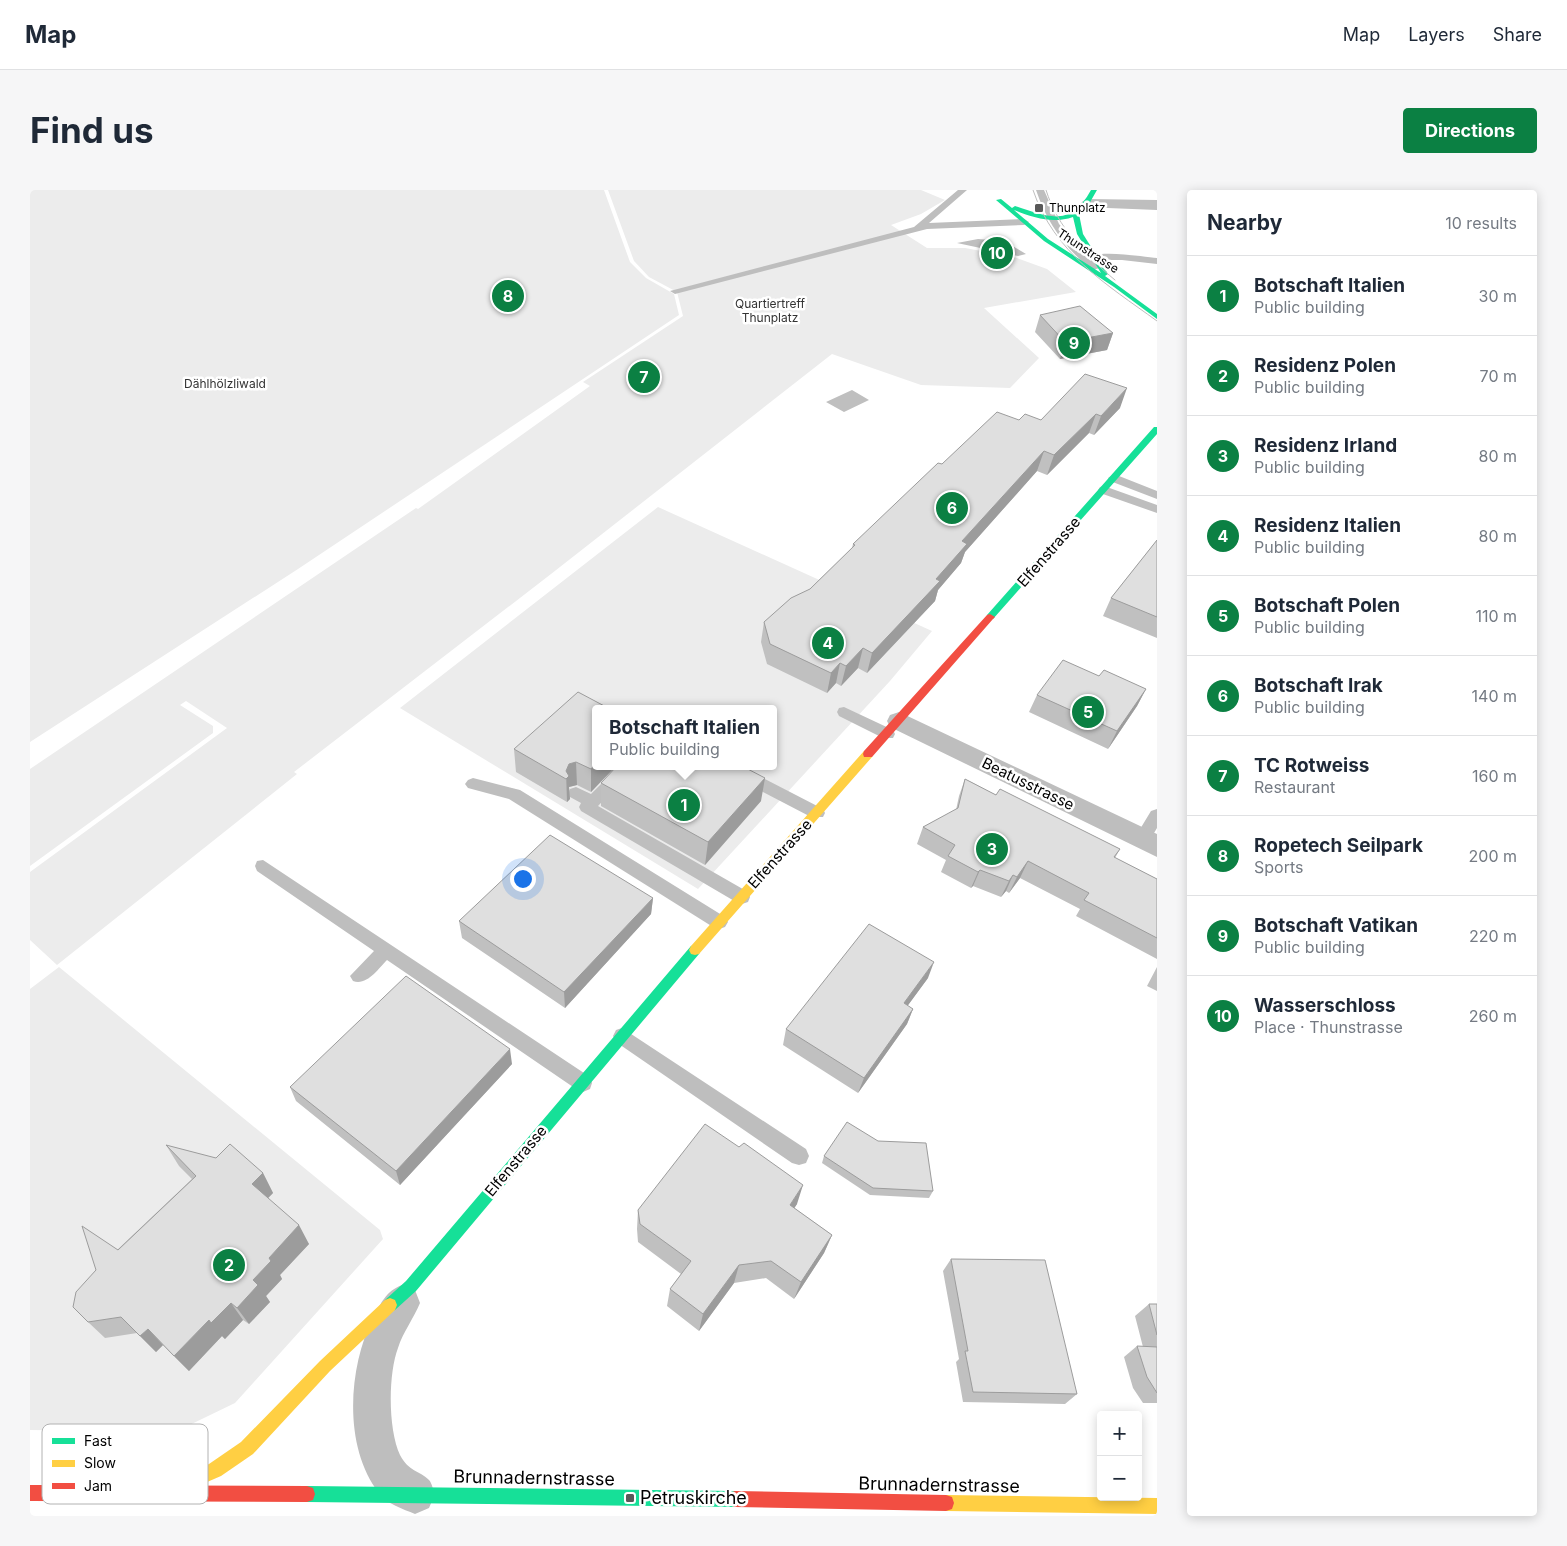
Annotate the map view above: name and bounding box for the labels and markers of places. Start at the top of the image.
place label: Thunplatz [1049,200,1106,215]
marker: Thunplatz [1033,202,1045,214]
pin: 10 [981,234,1013,272]
pin: 8 [492,277,524,315]
pin: 9 [1058,324,1090,362]
pin: 7 [628,358,660,396]
pin: 6 [936,489,968,527]
pin: 4 [812,624,844,662]
pin: 5 [1072,693,1104,731]
pin: 1 [668,786,700,824]
pin: 3 [976,830,1008,868]
pin: 2 [213,1246,245,1284]
place label: Petruskirche [640,1487,747,1508]
marker: Petruskirche [624,1492,636,1504]

